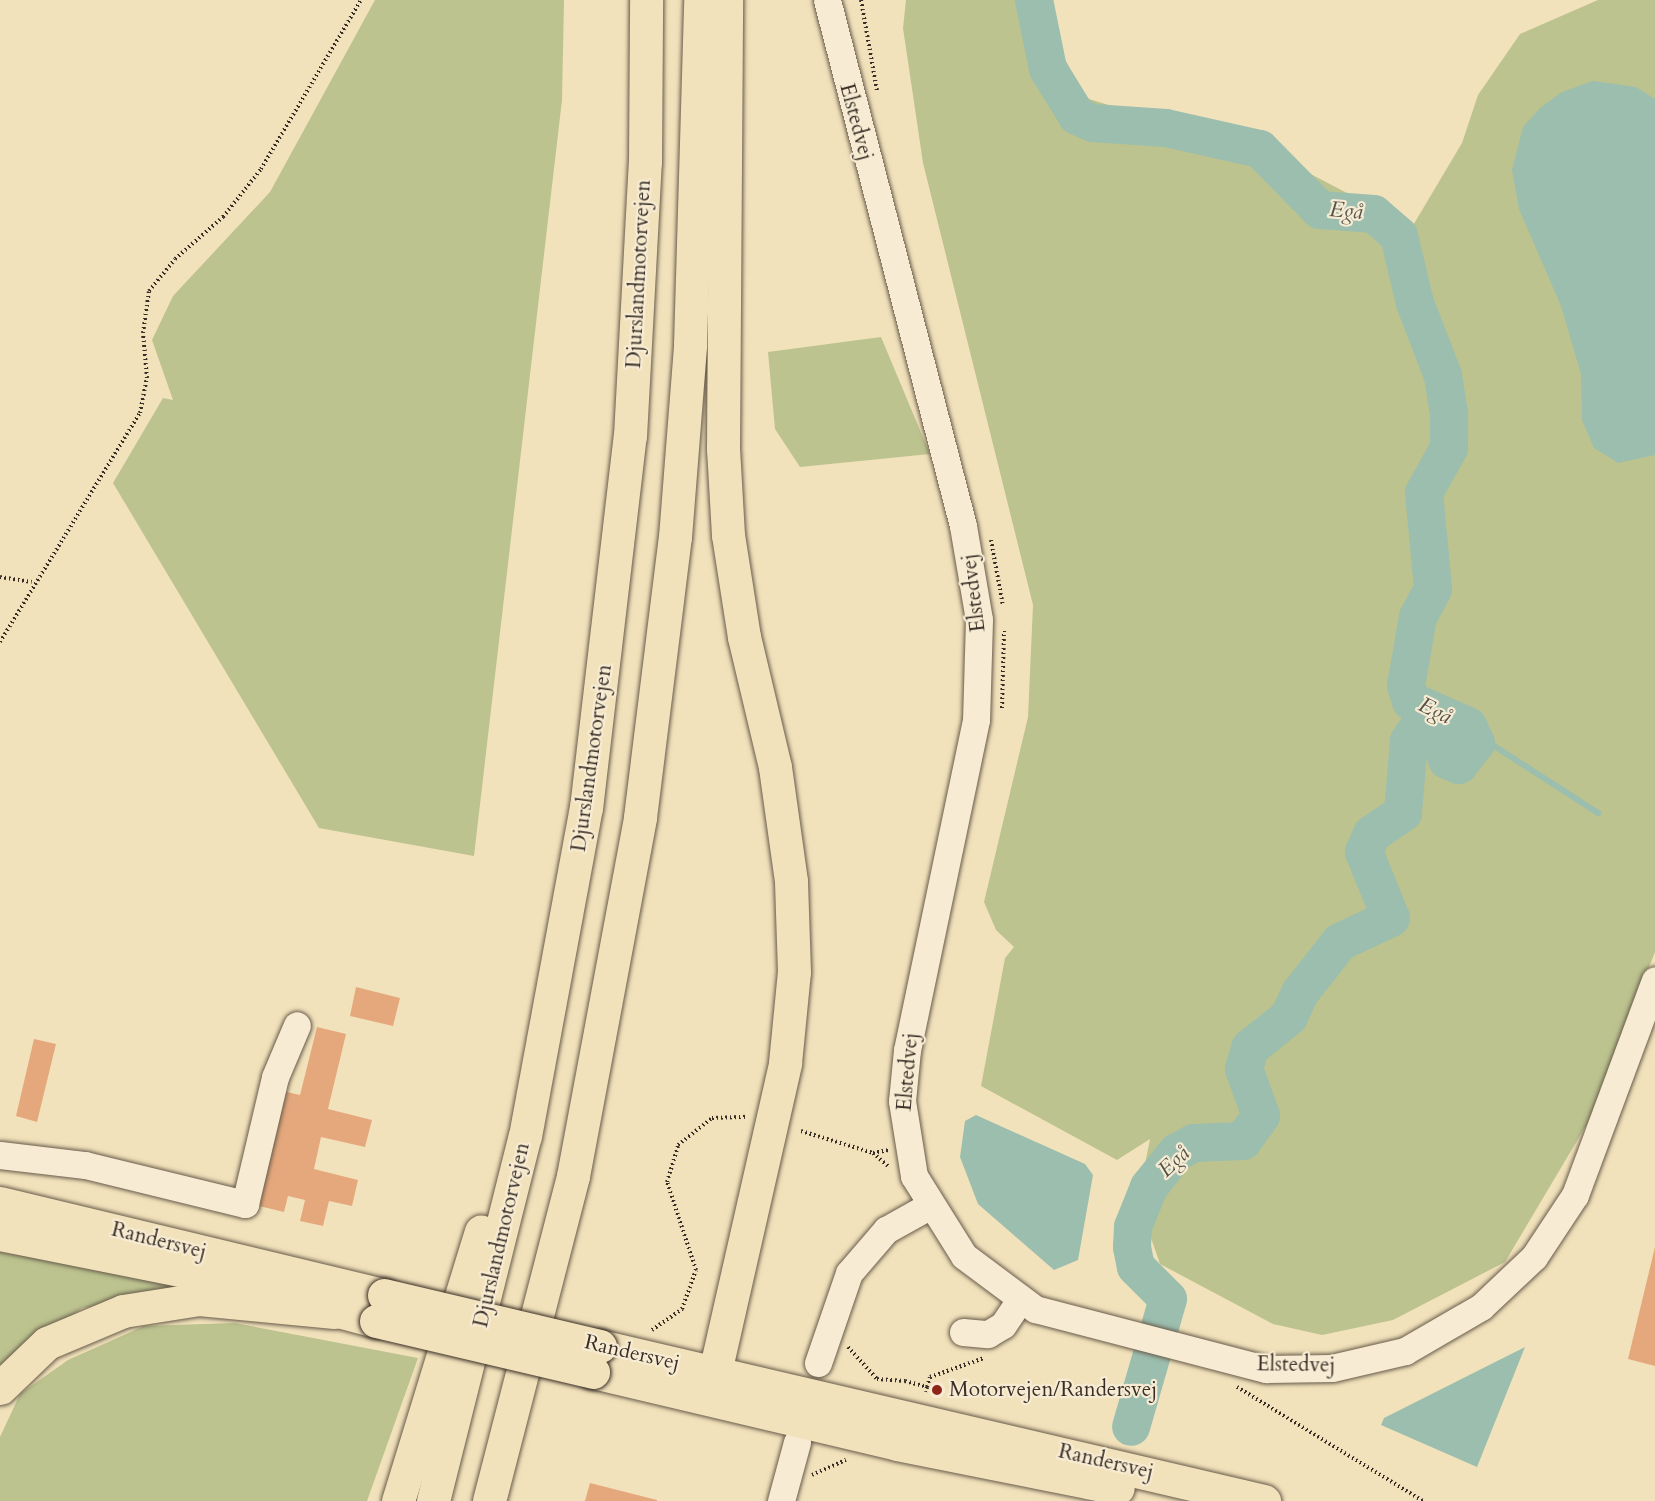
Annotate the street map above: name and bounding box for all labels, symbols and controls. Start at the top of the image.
street label: Elstedvej [834,81,878,163]
street label: Djurslandmotorvejen [621,179,657,369]
water label: Egå [1328,196,1364,226]
street label: Elstedvej [957,552,991,634]
street label: Djurslandmotorvejen [566,663,618,853]
water label: Egå [1414,692,1456,730]
street label: Elstedvej [892,1032,924,1112]
street label: Djurslandmotorvejen [468,1140,536,1330]
water label: Egå [1153,1141,1195,1183]
street label: Randersvej [109,1217,209,1265]
street label: Randersvej [582,1330,682,1376]
street label: Elstedvej [1256,1352,1336,1378]
place label: Motorvejen/Randersvej [949,1377,1157,1403]
marker: Motorvejen/Randersvej [930,1383,944,1397]
street label: Randersvej [1056,1439,1156,1485]

